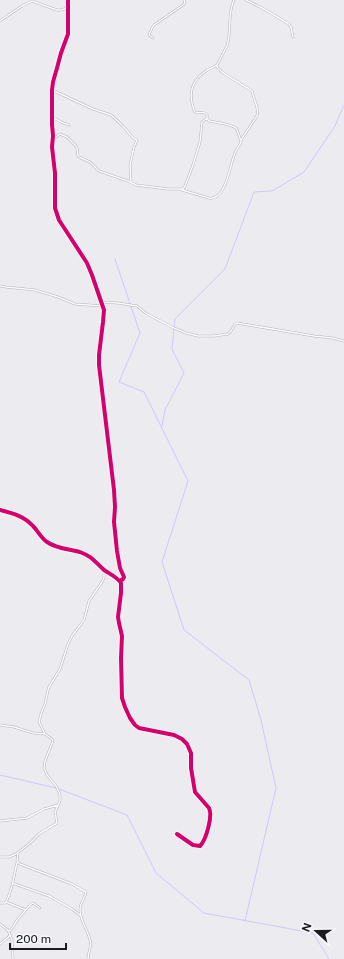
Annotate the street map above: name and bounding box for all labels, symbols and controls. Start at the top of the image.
north arrow [296,911,336,951]
text: N [300,921,314,934]
scale bar [10,925,66,951]
text: 200 m [16,932,51,946]

